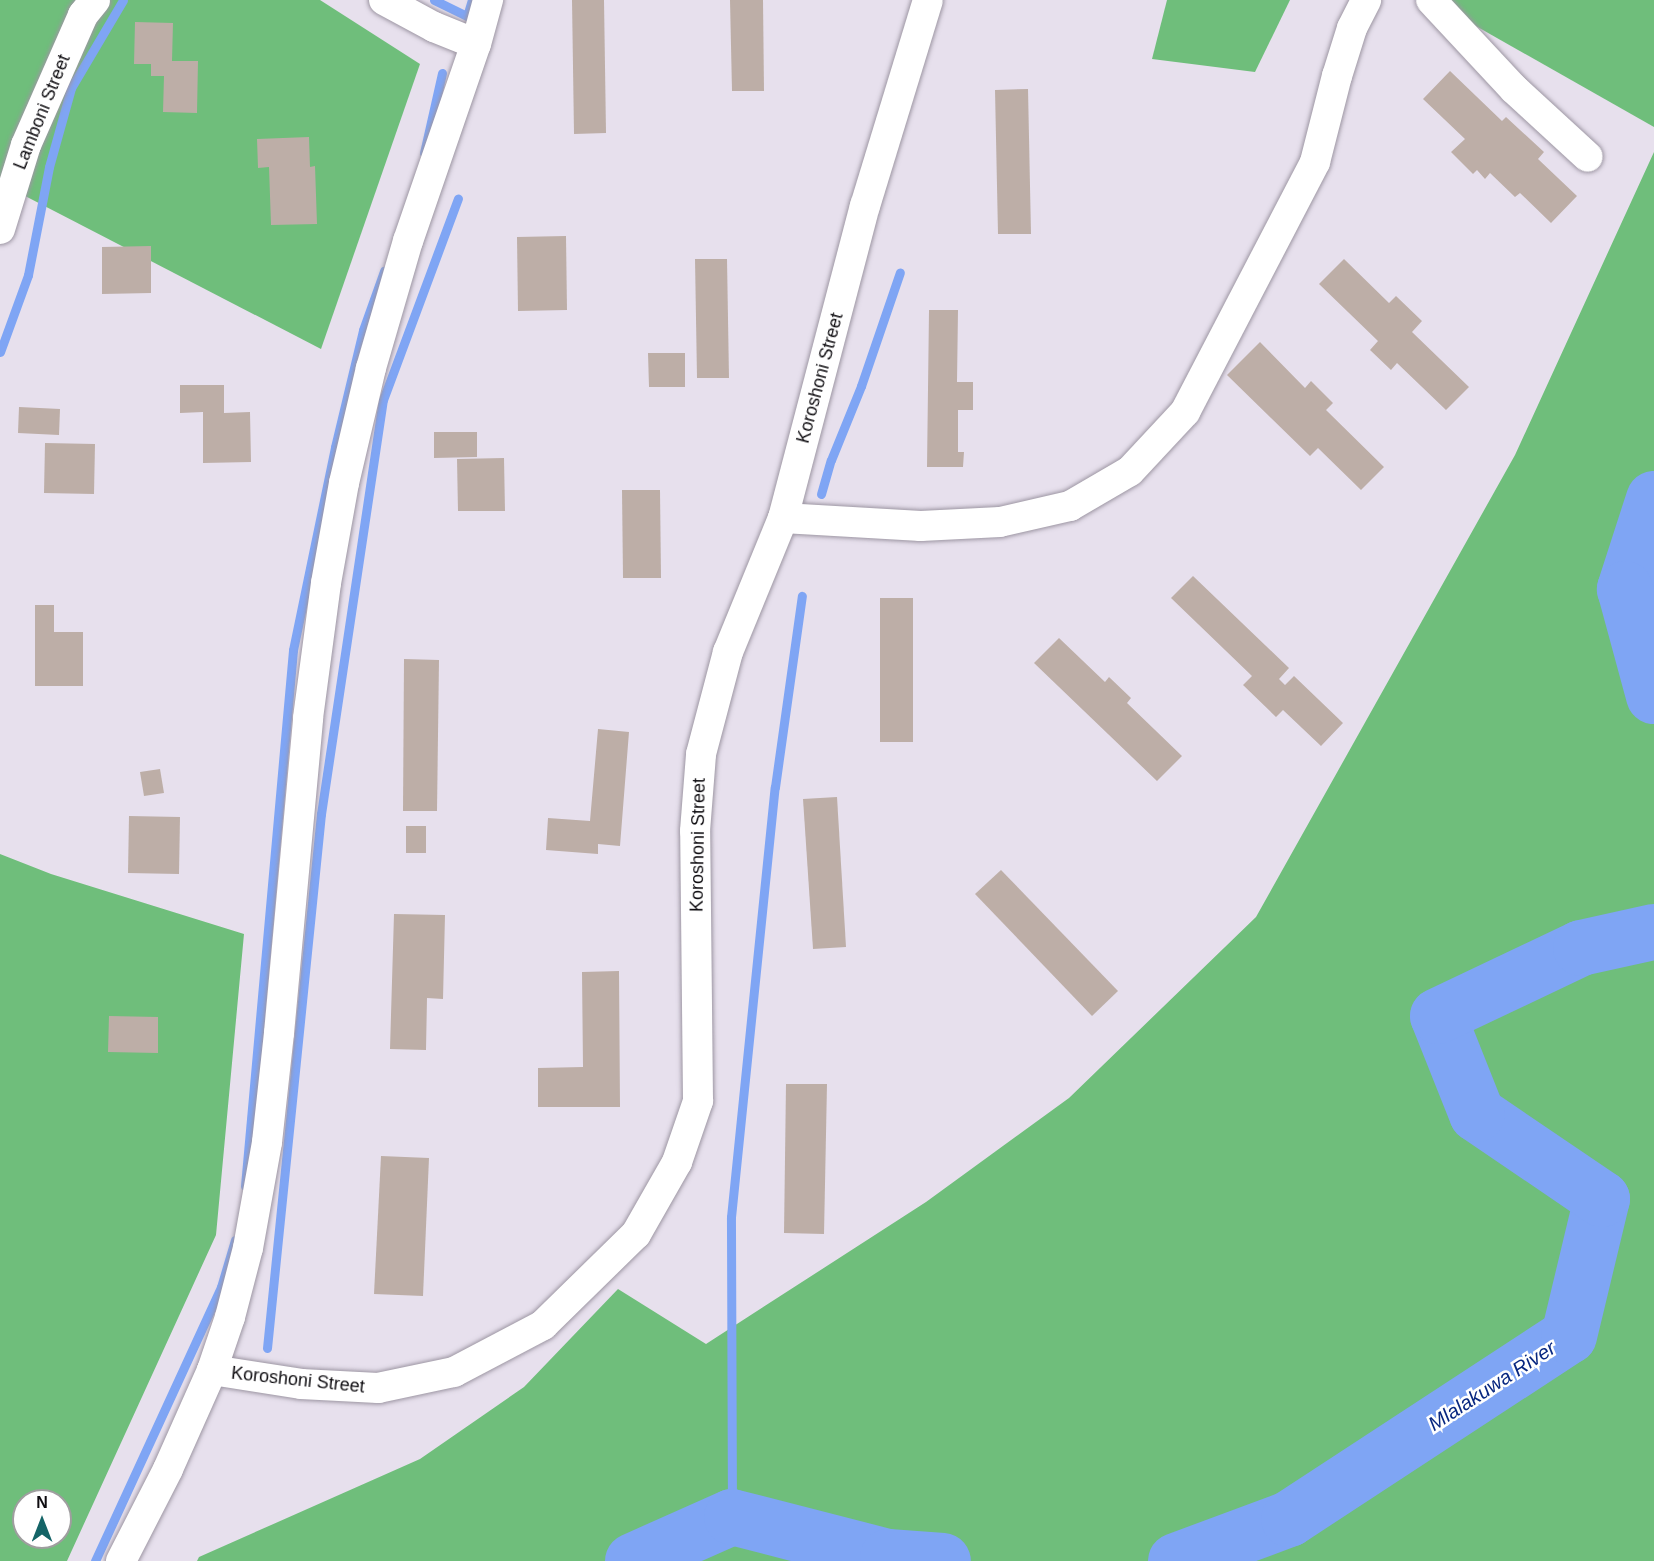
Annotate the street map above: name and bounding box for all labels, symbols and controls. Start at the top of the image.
street label: Lamboni Street [9,51,75,173]
street label: Koroshoni Street [792,310,848,446]
street label: Koroshoni Street [686,778,710,912]
water label: Mlalakuwa River [1424,1336,1560,1436]
street label: Koroshoni Street [230,1362,366,1398]
north arrow [12,1489,72,1549]
text: N [36,1494,48,1511]

